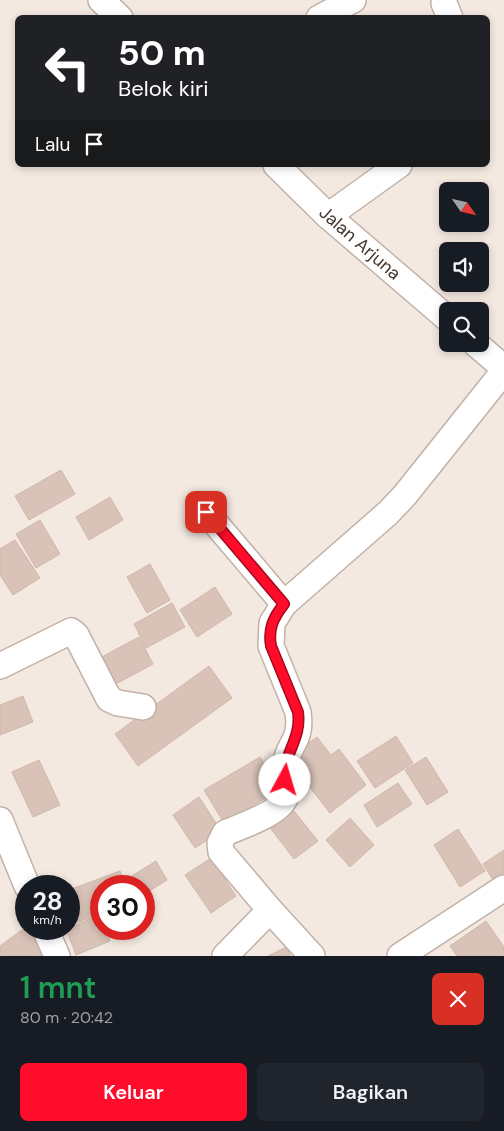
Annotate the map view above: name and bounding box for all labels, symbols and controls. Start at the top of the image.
text: 50 m [118,30,206,76]
icon: left [35,35,100,100]
text: Belok kiri [118,74,208,103]
icon: arrive [80,130,108,158]
text: Lalu [35,132,70,157]
north arrow [439,182,489,232]
map controls [439,182,489,352]
street label: Jalan Arjuna [314,201,406,285]
button: sound [439,242,489,292]
button: search [439,302,489,352]
pin [185,491,227,533]
icon: arrive [192,498,220,526]
position arrow [258,753,310,805]
speed limit sign: 30 [90,875,155,940]
text: 28 [32,885,63,918]
text: km/h [33,912,62,928]
text: 1 mnt [20,968,96,1007]
button: close [432,973,484,1025]
text: 80 m · 20:42 [20,1007,113,1028]
button: Keluar [20,1063,247,1121]
button: Bagikan [257,1063,484,1121]

